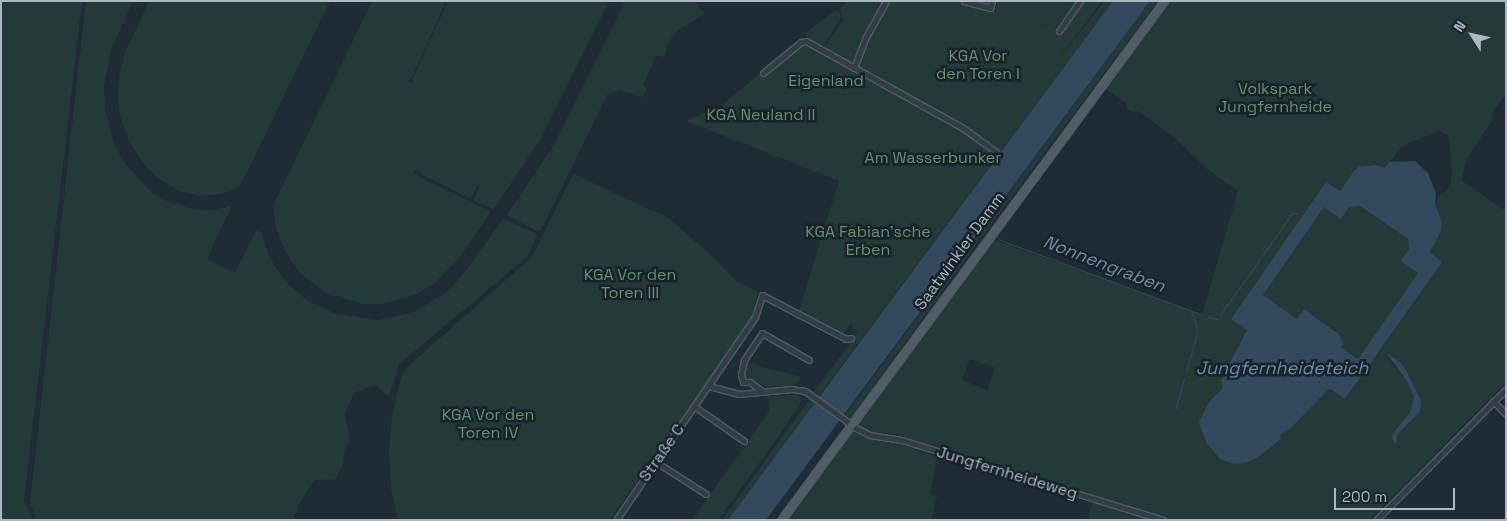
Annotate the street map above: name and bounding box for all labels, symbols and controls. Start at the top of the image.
north arrow [1447,10,1497,60]
text: N [1450,17,1470,35]
park label: KGA Vor den Toren I [936,46,1020,84]
park label: Eigenland [788,71,864,91]
park label: Volkspark Jungfernheide [1218,79,1332,117]
park label: KGA Neuland II [706,105,816,125]
park label: Am Wasserbunker [865,148,1001,168]
street label: Saatwinkler Damm [911,188,1009,314]
park label: KGA Fabian'sche Erben [805,222,931,260]
water label: Nonnengraben [1040,231,1168,297]
park label: KGA Vor den Toren III [584,265,676,303]
water label: Jungfernheideteich [1196,357,1368,379]
park label: KGA Vor den Toren IV [442,405,534,443]
street label: Straße C [635,420,689,486]
street label: Jungfernheideweg [934,442,1080,504]
scale bar [1337,478,1458,510]
text: 200 m [1342,487,1387,506]

